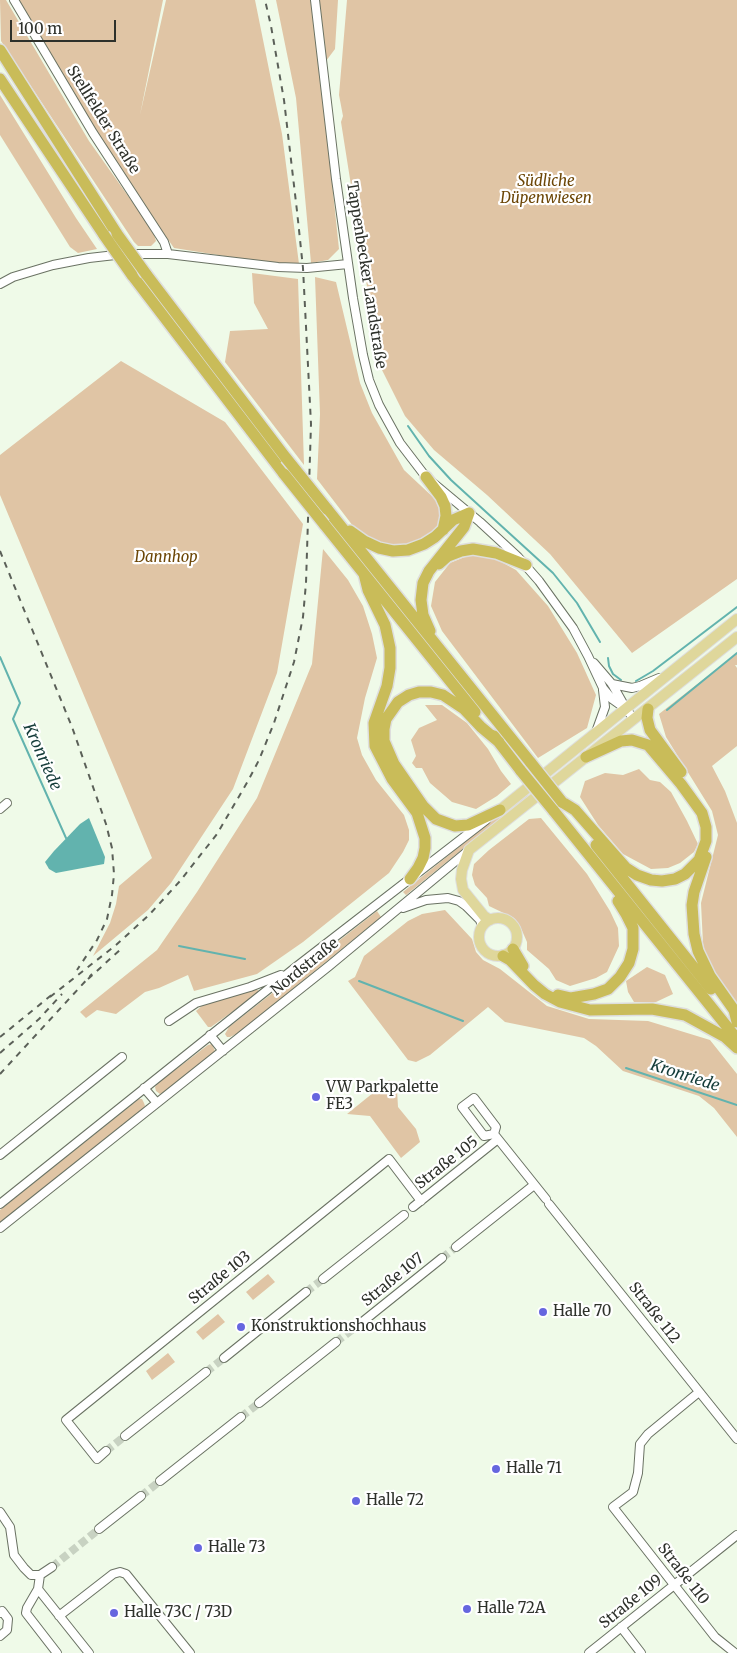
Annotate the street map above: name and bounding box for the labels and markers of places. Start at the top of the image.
place label: VW Parkpalette FE3 [326,1079,438,1114]
marker: VW Parkpalette FE3 [310,1091,322,1103]
place label: Halle 70 [553,1303,612,1321]
marker: Halle 70 [537,1306,549,1318]
place label: Konstruktionshochhaus [251,1318,426,1336]
marker: Konstruktionshochhaus [235,1321,247,1333]
place label: Halle 71 [506,1460,562,1478]
marker: Halle 71 [490,1463,502,1475]
place label: Halle 72 [366,1492,424,1510]
marker: Halle 72 [350,1495,362,1507]
place label: Halle 73 [208,1539,266,1557]
marker: Halle 73 [192,1542,204,1554]
place label: Halle 72A [477,1600,546,1618]
marker: Halle 72A [461,1603,473,1615]
place label: Halle 73C / 73D [124,1604,232,1622]
marker: Halle 73C / 73D [108,1607,120,1619]

